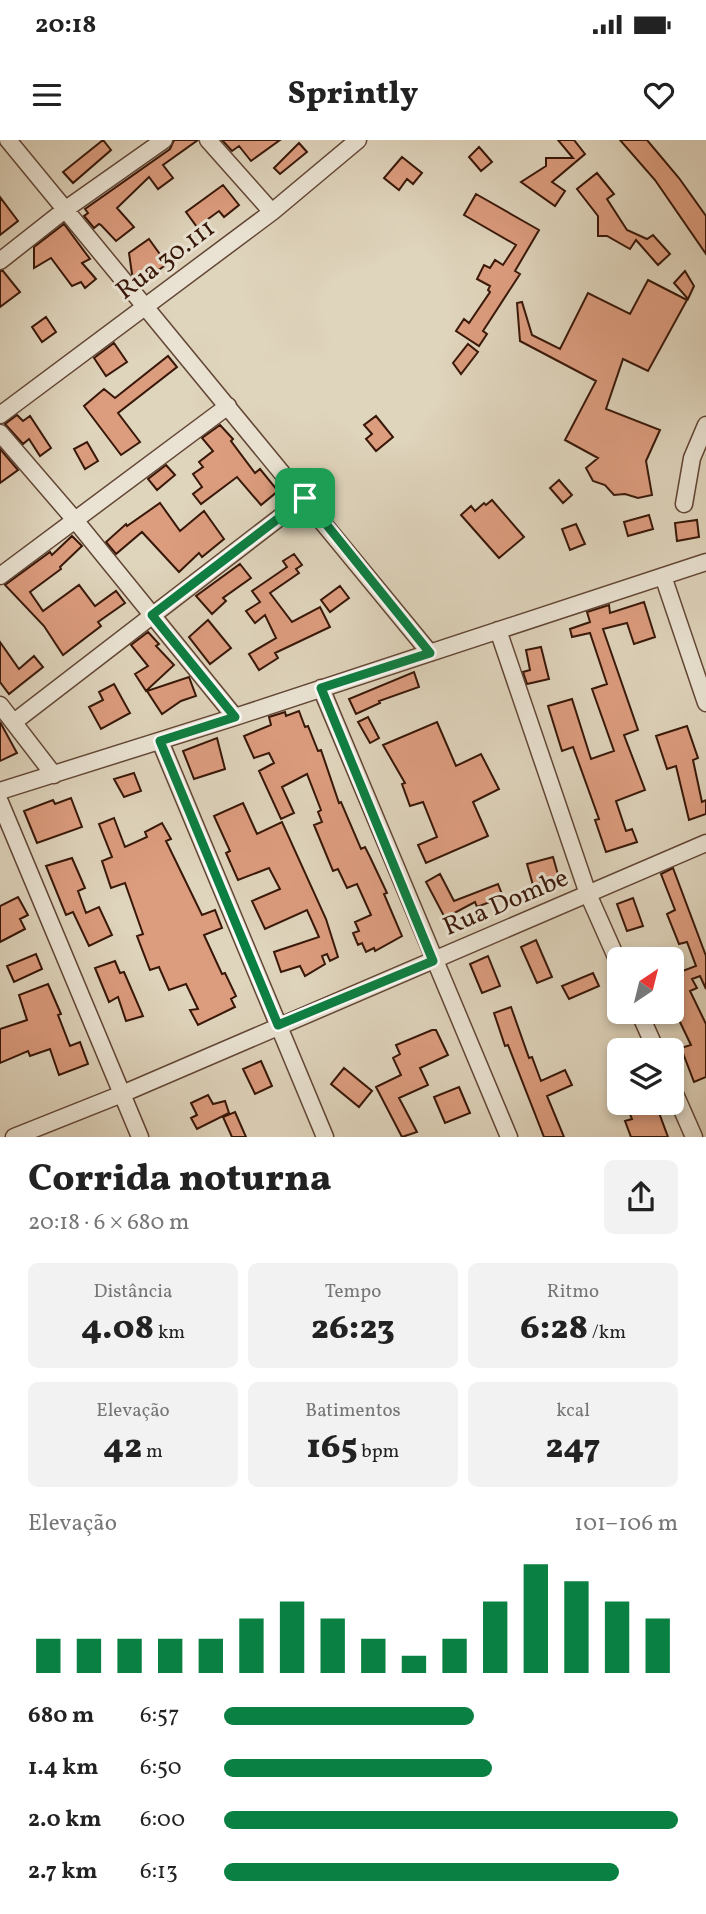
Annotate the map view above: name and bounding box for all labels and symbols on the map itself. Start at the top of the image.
street label: Rua 30.111 [109,211,223,309]
pin [275,468,335,528]
street label: Rua Dombe [438,860,574,946]
north arrow [607,947,684,1024]

